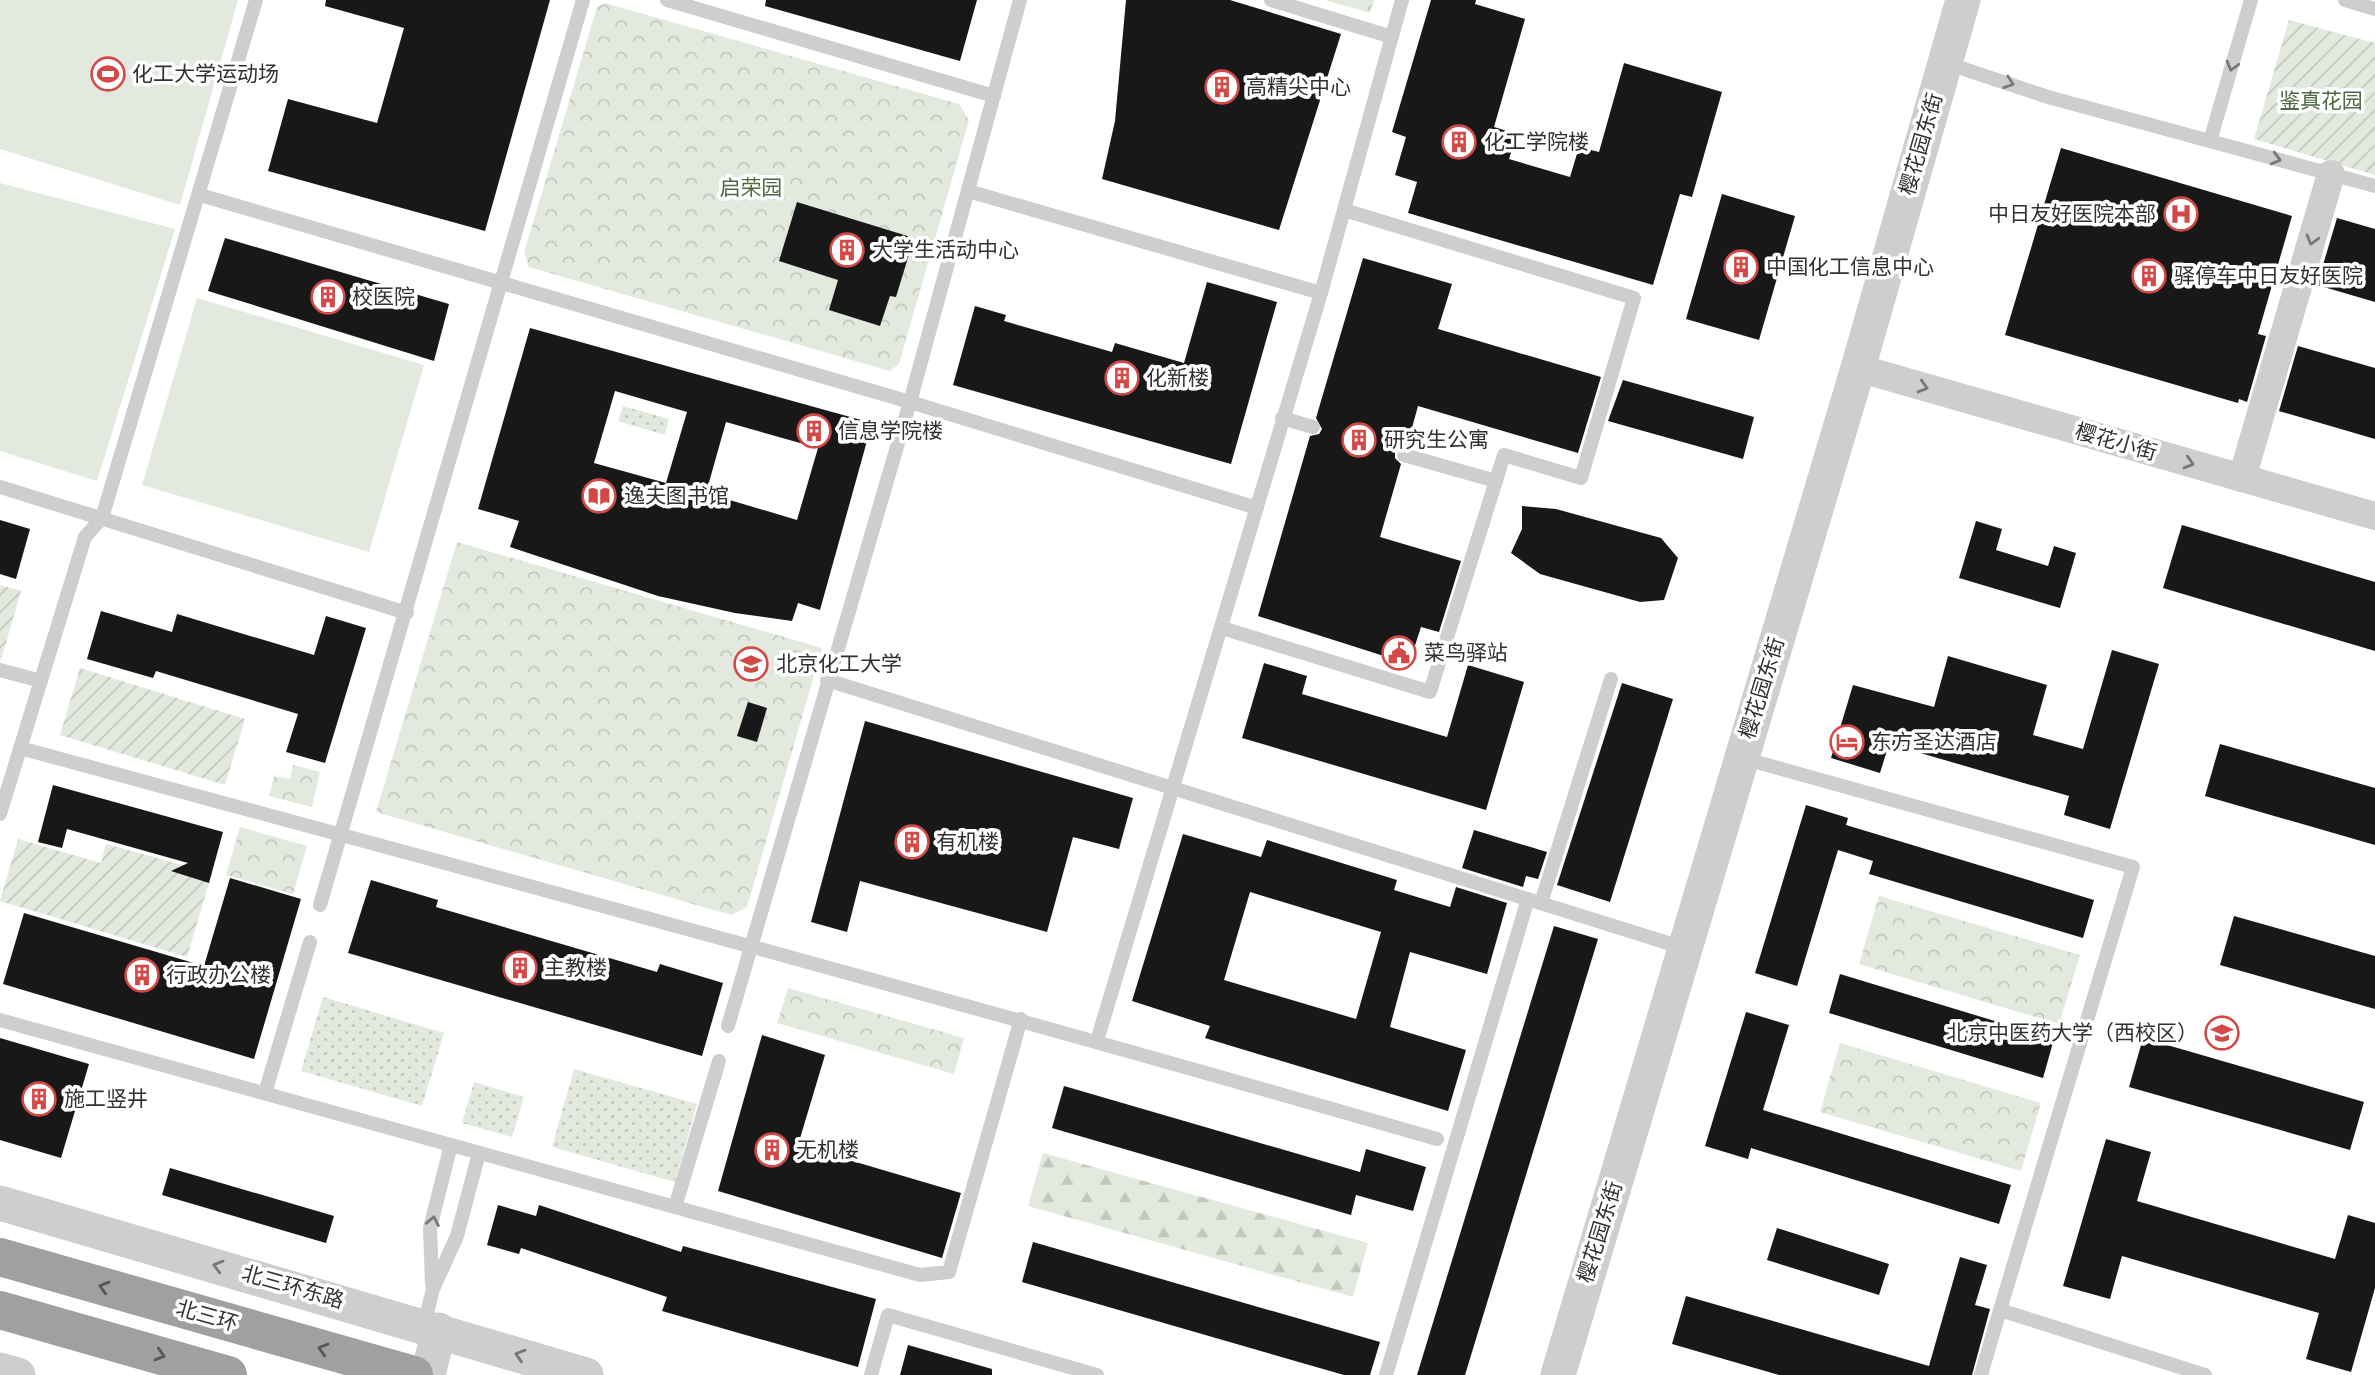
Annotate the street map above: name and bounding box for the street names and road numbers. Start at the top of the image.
street label: 樱花园东街 [1894,90,1947,198]
street label: 樱花小街 [2072,418,2160,465]
street label: 樱花园东街 [1734,634,1789,742]
street label: 樱花园东街 [1572,1178,1627,1286]
street label: 北三环东路 [239,1260,347,1313]
street label: 北三环 [173,1295,241,1336]

